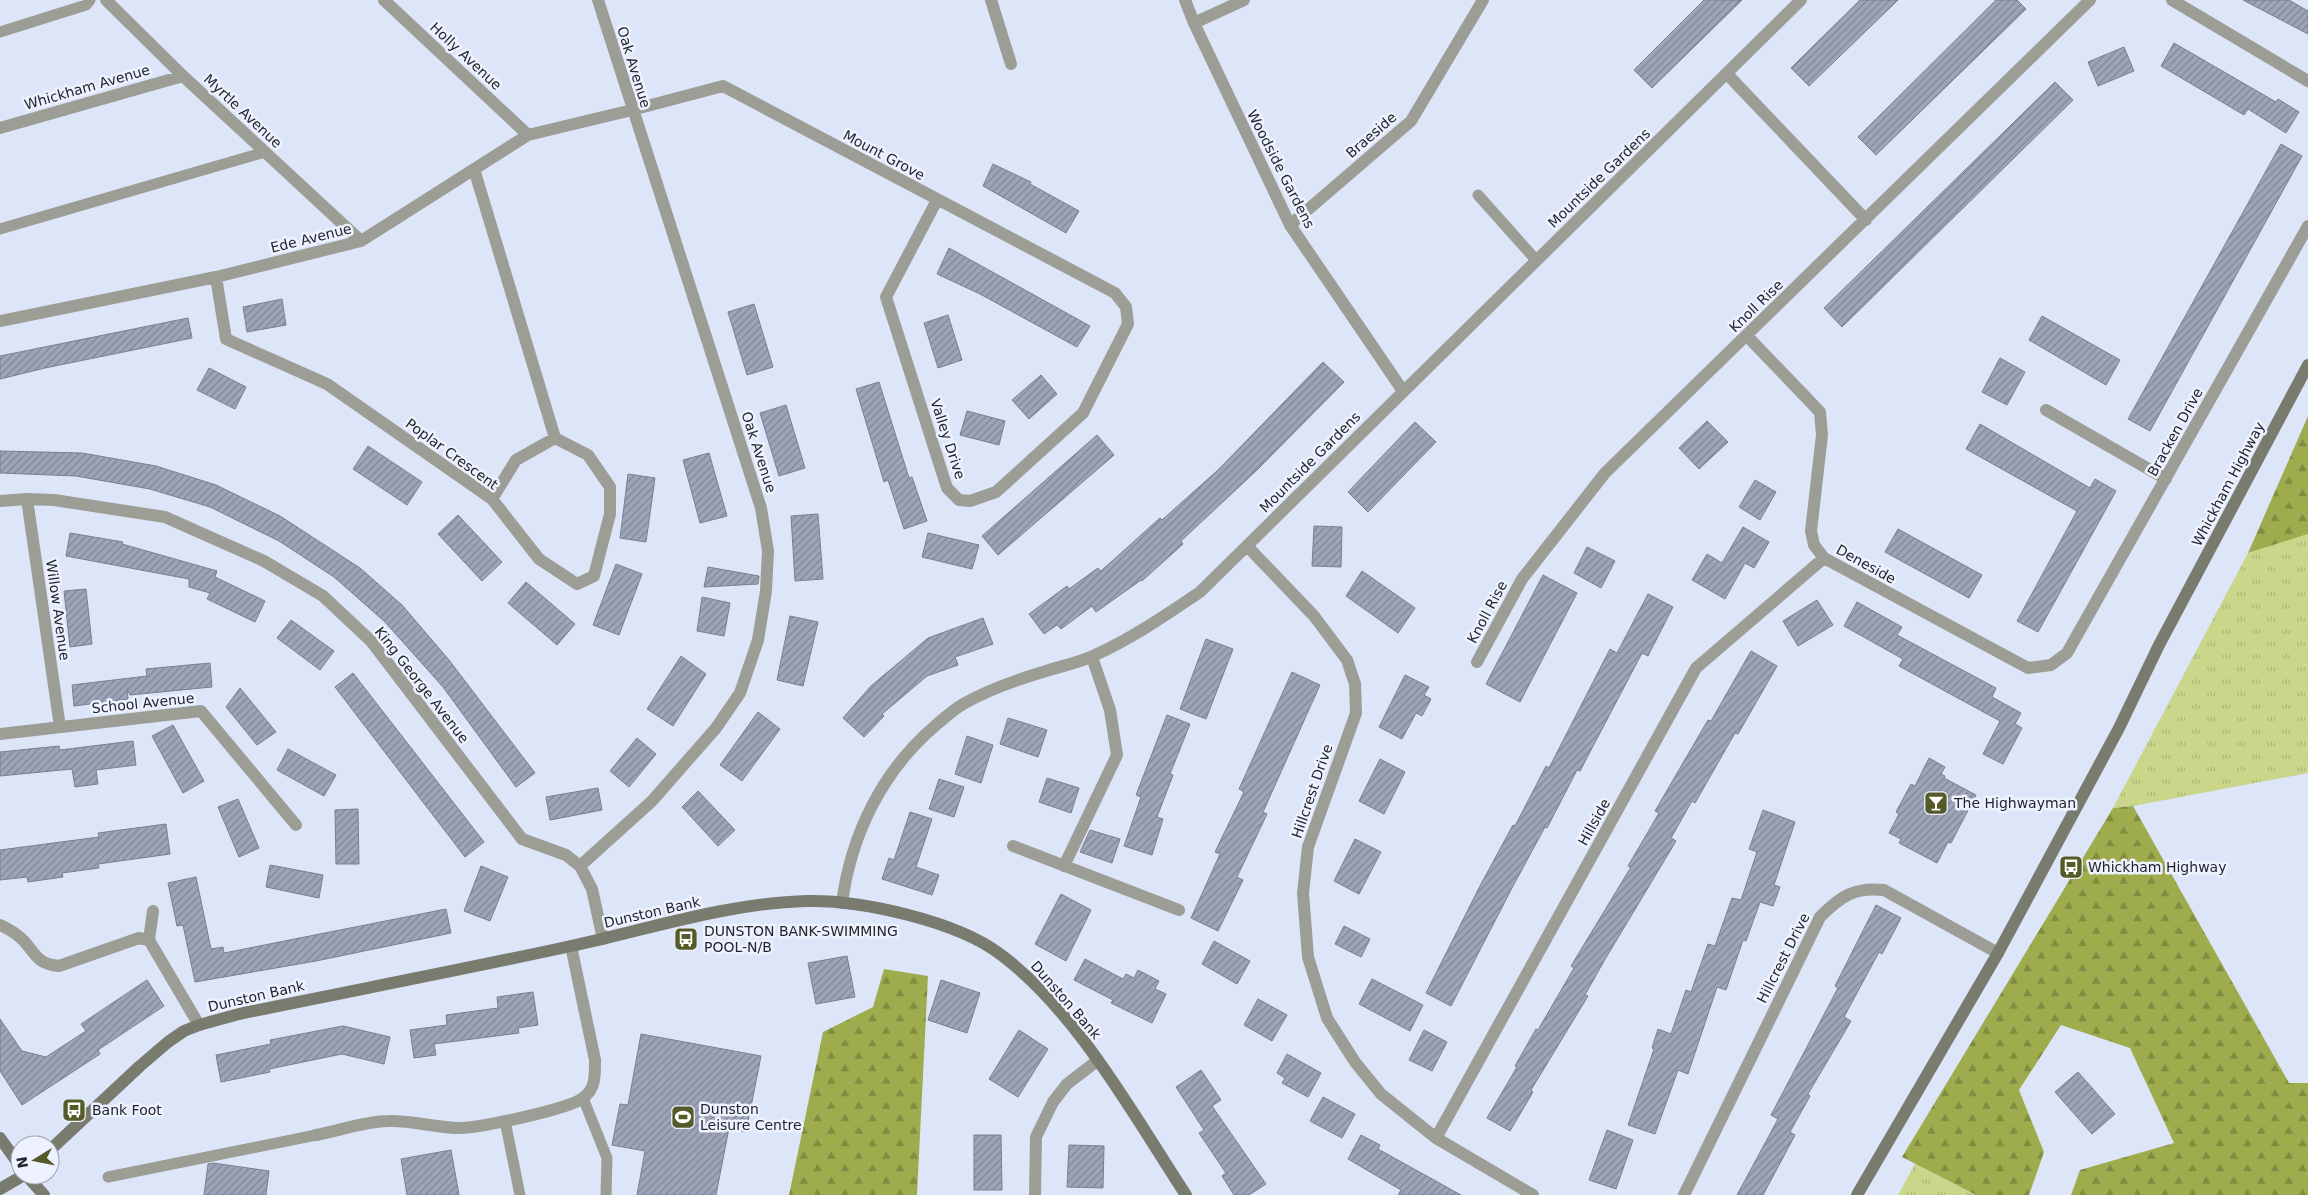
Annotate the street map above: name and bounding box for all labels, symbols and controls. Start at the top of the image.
street label: Holly Avenue [427,19,505,93]
street label: Oak Avenue [614,24,654,110]
street label: Whickham Avenue [22,61,152,113]
street label: Myrtle Avenue [201,71,285,151]
street label: Woodside Gardens [1244,107,1318,231]
street label: Braeside [1343,109,1399,161]
street label: Mountside Gardens [1545,125,1653,231]
street label: Mount Grove [840,127,928,183]
street label: Ede Avenue [269,220,353,256]
street label: Knoll Rise [1726,276,1786,336]
street label: Bracken Drive [2144,385,2206,479]
street label: Valley Drive [927,397,969,481]
street label: Mountside Gardens [1256,408,1364,516]
street label: Oak Avenue [738,410,780,494]
street label: Poplar Crescent [403,415,502,493]
street label: Whickham Highway [2188,419,2268,549]
street label: Deneside [1833,541,1899,587]
street label: Willow Avenue [43,559,73,661]
street label: Knoll Rise [1464,578,1510,646]
street label: King George Avenue [372,624,472,746]
street label: School Avenue [91,690,195,716]
street label: Hillcrest Drive [1288,742,1336,840]
bar icon: The Highwayman [1923,790,1949,816]
place label: The Highwayman [1953,795,2076,811]
street label: Hillside [1575,796,1613,848]
bus stop icon: Whickham Highway [2058,854,2084,880]
place label: Whickham Highway [2088,859,2226,875]
street label: Dunston Bank [602,893,703,931]
street label: Hillcrest Drive [1754,910,1812,1006]
place label: DUNSTON BANK-SWIMMING POOL-N/B [704,923,898,955]
bus stop icon: DUNSTON BANK-SWIMMING POOL-N/B [673,926,699,952]
street label: Dunston Bank [1028,958,1105,1043]
street label: Dunston Bank [206,977,307,1015]
bus stop icon: Bank Foot [61,1097,87,1123]
place label: Dunston Leisure Centre [700,1101,802,1133]
place label: Bank Foot [92,1102,162,1118]
sports icon: Dunston Leisure Centre [670,1104,696,1130]
north arrow [10,1135,60,1185]
text: N [13,1155,31,1169]

